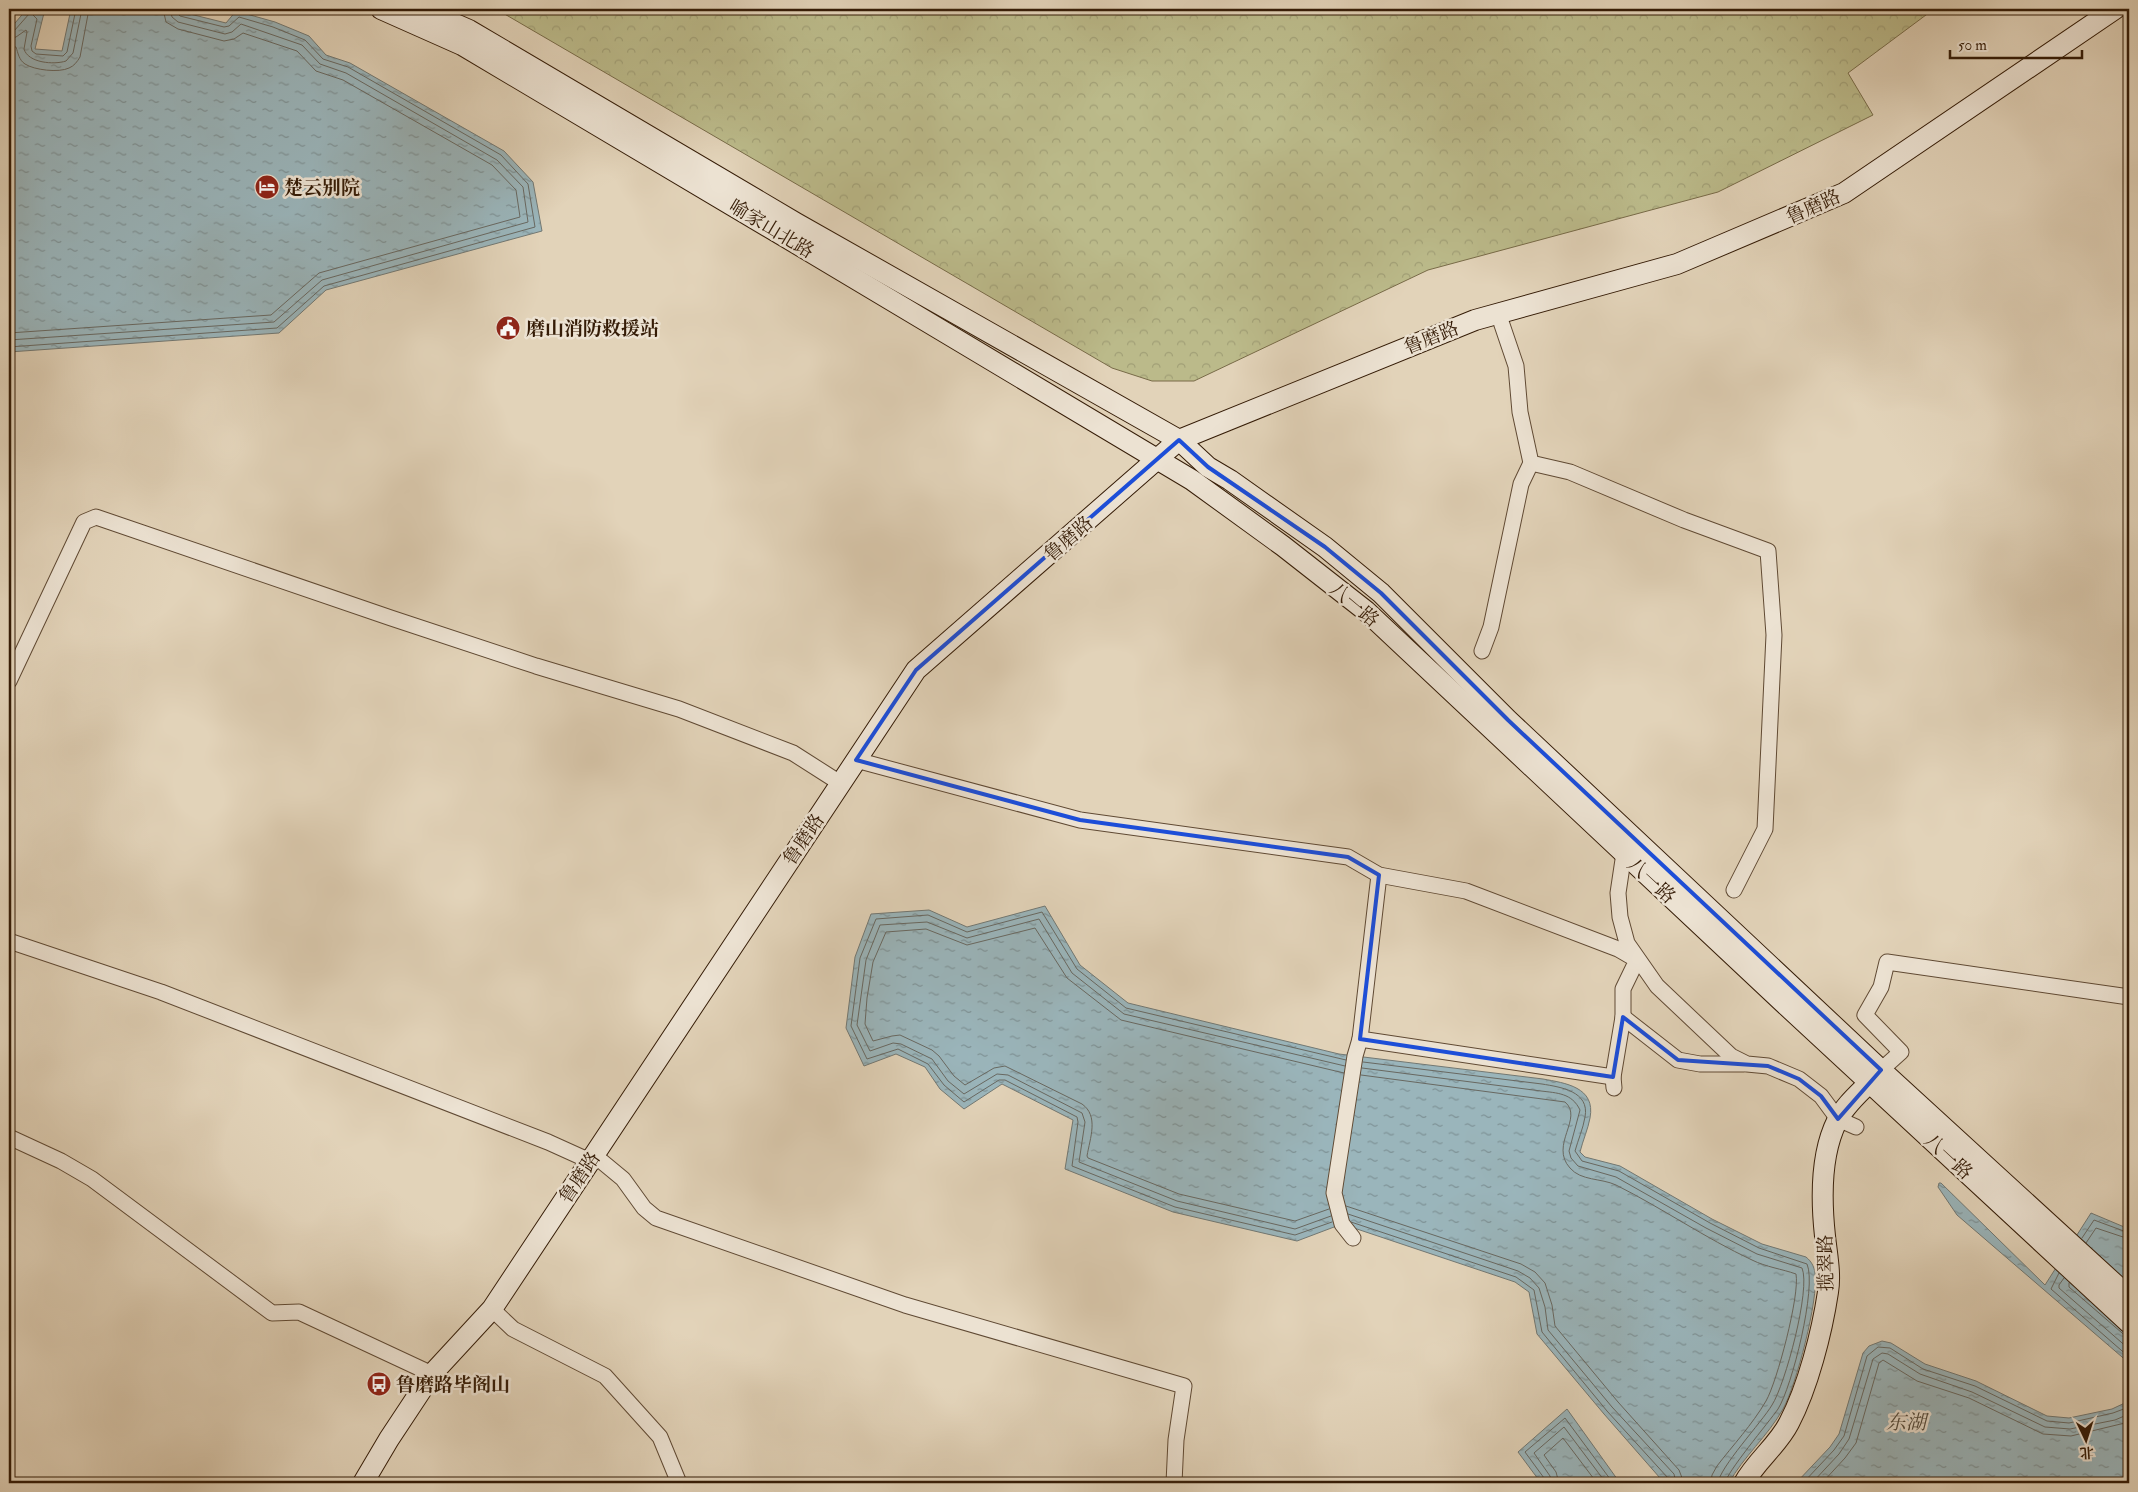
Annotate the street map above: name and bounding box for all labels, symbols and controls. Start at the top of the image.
scale bar [1950,28,2083,60]
text: 50 m [1958,36,1987,55]
hotel icon: 楚云别院 [254,174,280,200]
place label: 楚云别院 [284,176,360,200]
street label: 鲁磨路 [1782,184,1844,229]
street label: 喻家山北路 [725,194,818,264]
public building icon: 磨山消防救援站 [495,315,521,341]
street label: 鲁磨路 [1400,316,1462,360]
place label: 磨山消防救援站 [526,317,659,341]
street label: 鲁磨路 [1039,511,1098,567]
street label: 八一路 [1325,577,1384,632]
street label: 鲁磨路 [778,809,830,870]
street label: 八一路 [1622,853,1680,909]
street label: 八一路 [1919,1129,1977,1185]
street label: 鲁磨路 [554,1147,606,1208]
street label: 揽翠路 [1814,1234,1838,1292]
bus stop icon: 鲁磨路毕阁山 [366,1371,392,1397]
place label: 鲁磨路毕阁山 [396,1373,510,1397]
water label: 东湖 [1886,1410,1929,1435]
north arrow [2060,1414,2110,1464]
text: 北 [2079,1444,2094,1461]

